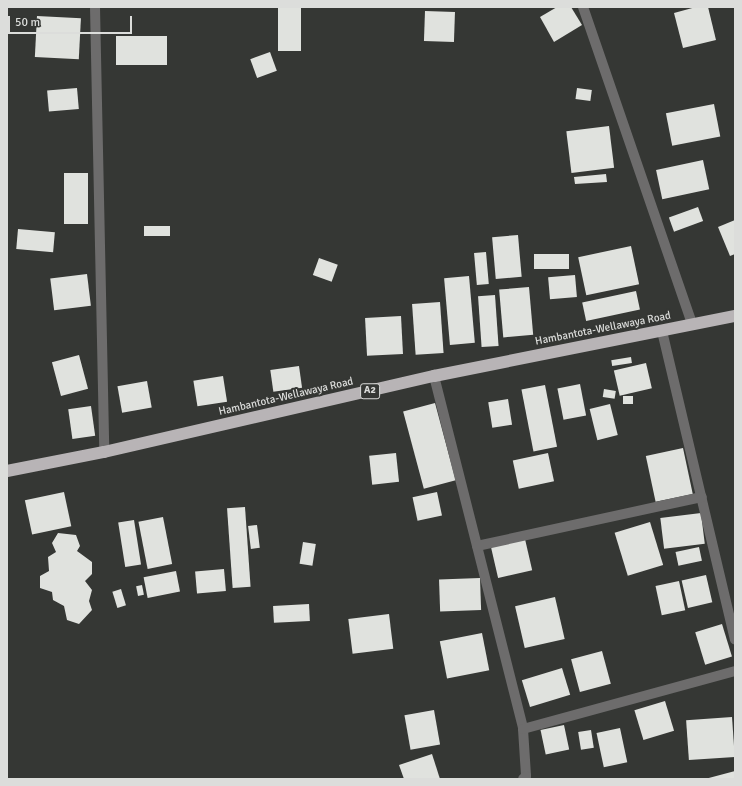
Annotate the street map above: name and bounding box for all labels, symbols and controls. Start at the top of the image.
scale bar [10,8,134,34]
text: 50 m [15,15,40,30]
street label: Hambantota-Wellawaya Road [534,309,672,349]
street label: Hambantota-Wellawaya Road [217,375,355,419]
road number: A2 [360,383,380,399]

